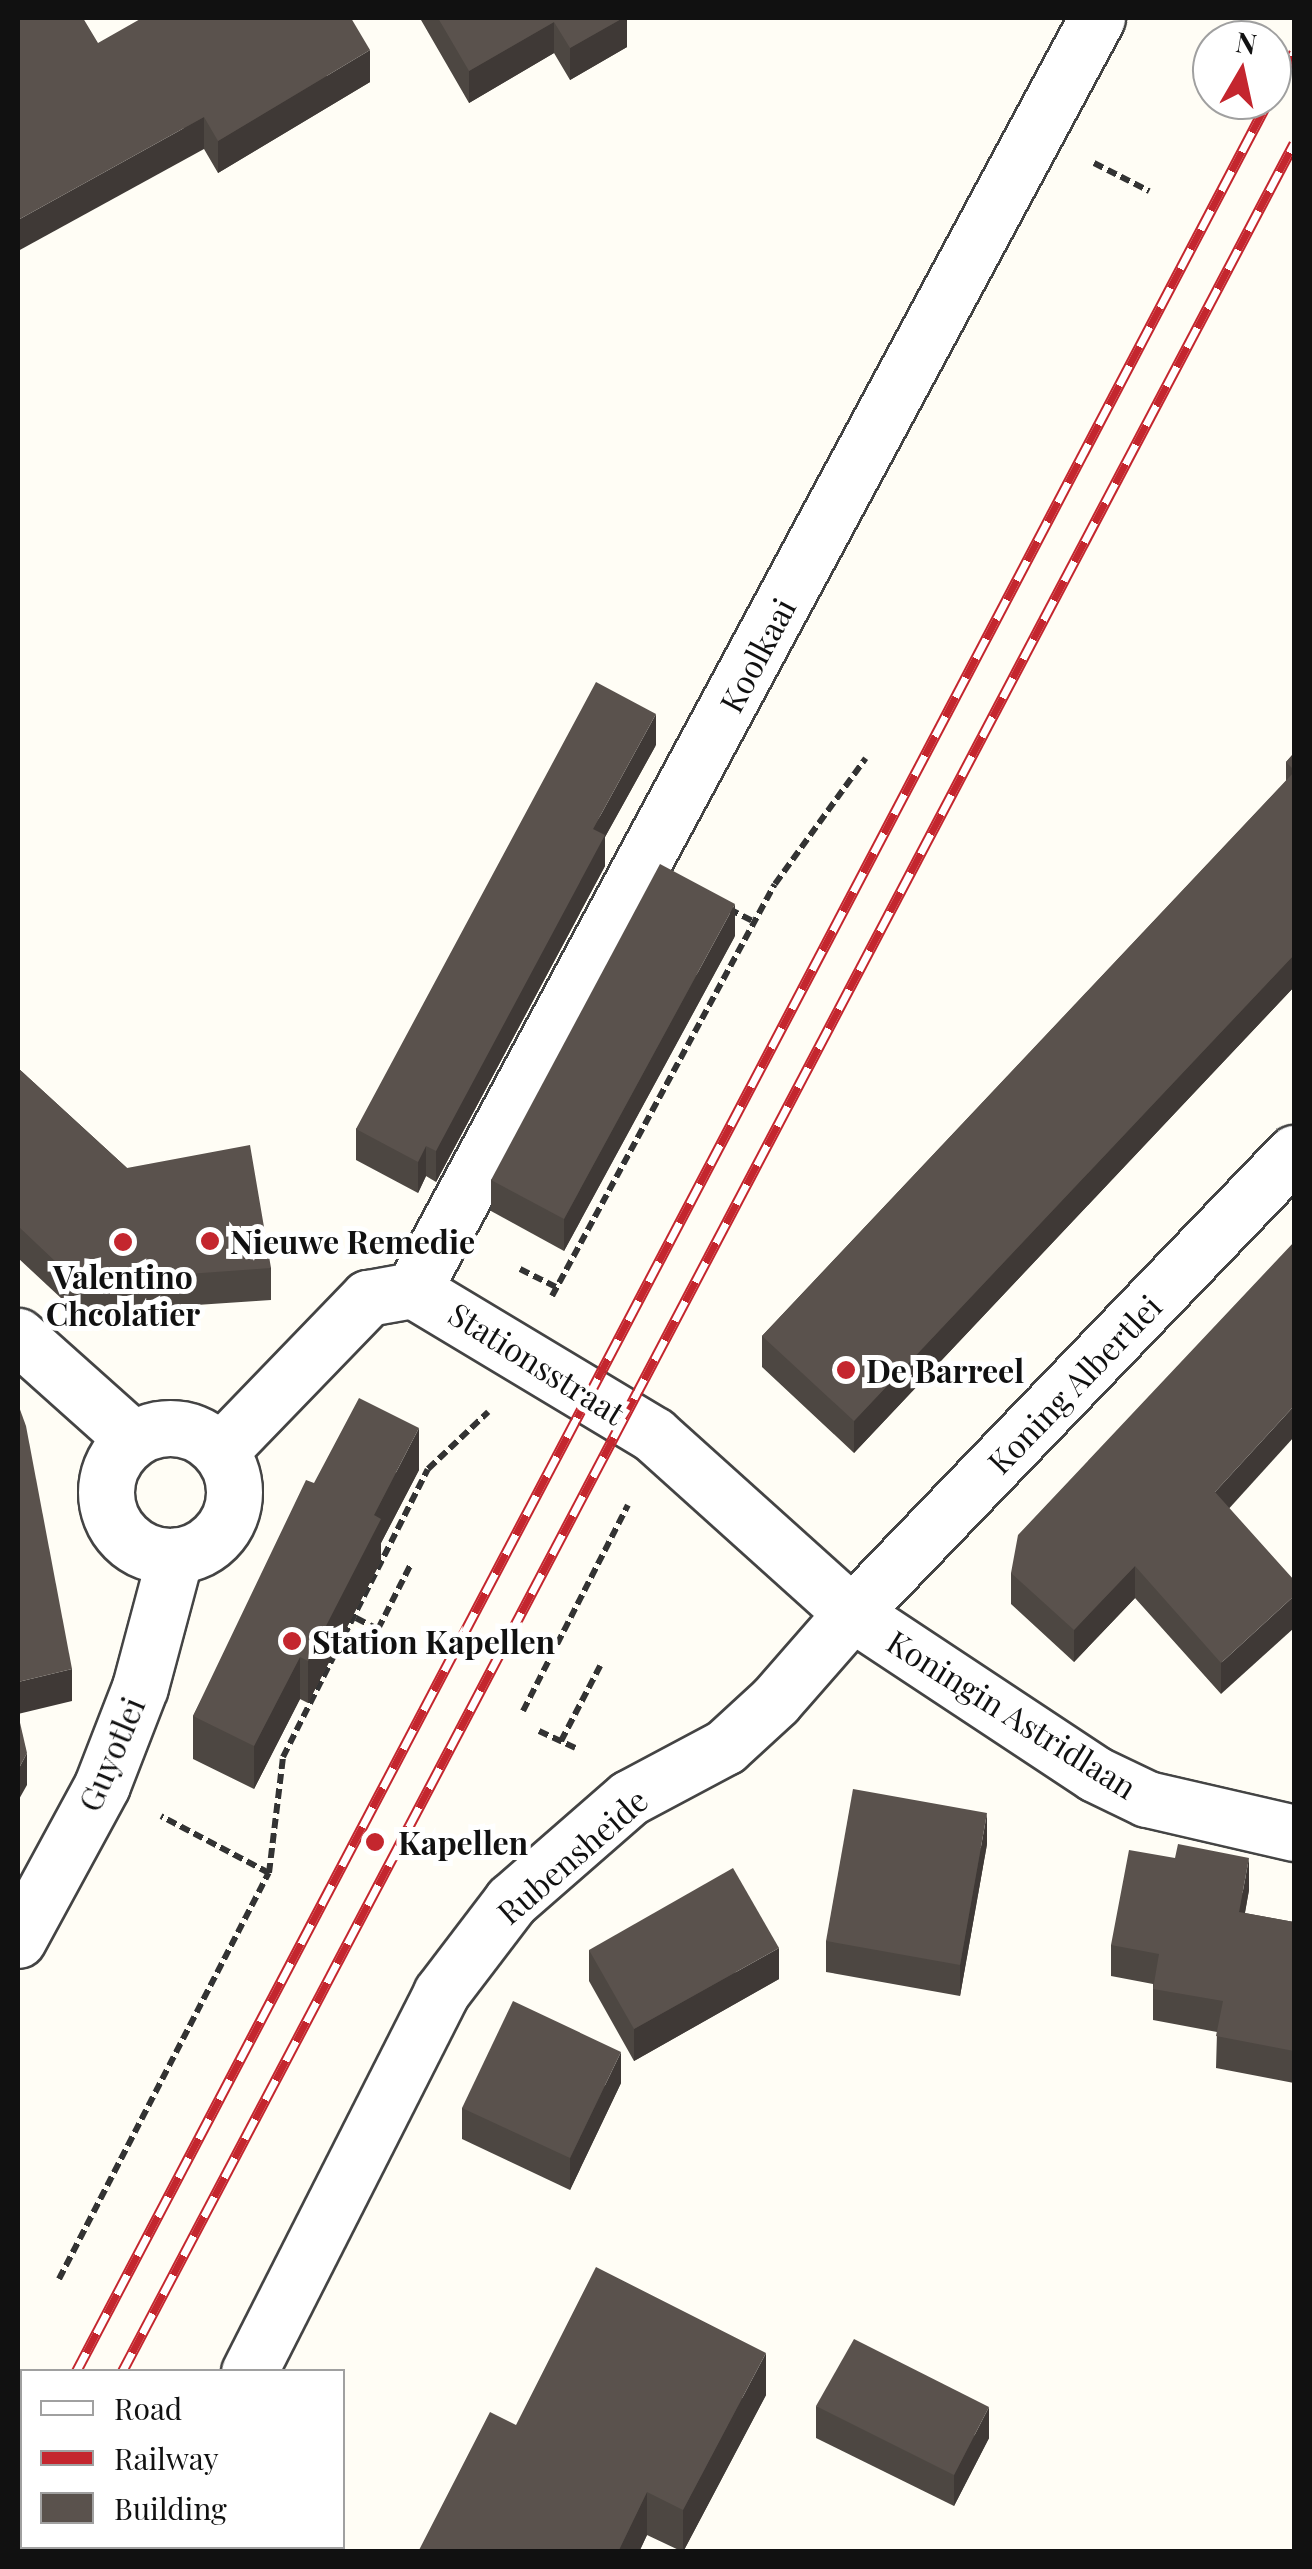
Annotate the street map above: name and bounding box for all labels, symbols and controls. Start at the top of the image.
north arrow [1192,20,1292,120]
text: N [1234,22,1259,62]
street label: Koolkaai [711,592,803,718]
place label: Nieuwe Remedie [230,1222,475,1260]
marker: Nieuwe Remedie [199,1230,221,1252]
marker: Valentino Chcolatier [112,1231,134,1253]
place label: Valentino Chcolatier [46,1258,200,1333]
street label: Koning Albertlei [979,1286,1169,1482]
street label: Stationsstraat [442,1294,632,1432]
place label: De Barreel [866,1351,1024,1389]
marker: De Barreel [835,1359,857,1381]
place label: Station Kapellen [312,1622,555,1660]
street label: Koningin Astridlaan [880,1622,1144,1806]
marker: Station Kapellen [281,1630,303,1652]
street label: Guyotlei [70,1691,152,1817]
street label: Rubensheide [489,1780,655,1932]
place label: Kapellen [398,1823,528,1861]
marker: Kapellen [362,1829,388,1855]
legend [20,2369,345,2549]
text: Road [114,2388,182,2428]
text: Railway [114,2438,219,2478]
text: Building [114,2488,227,2528]

